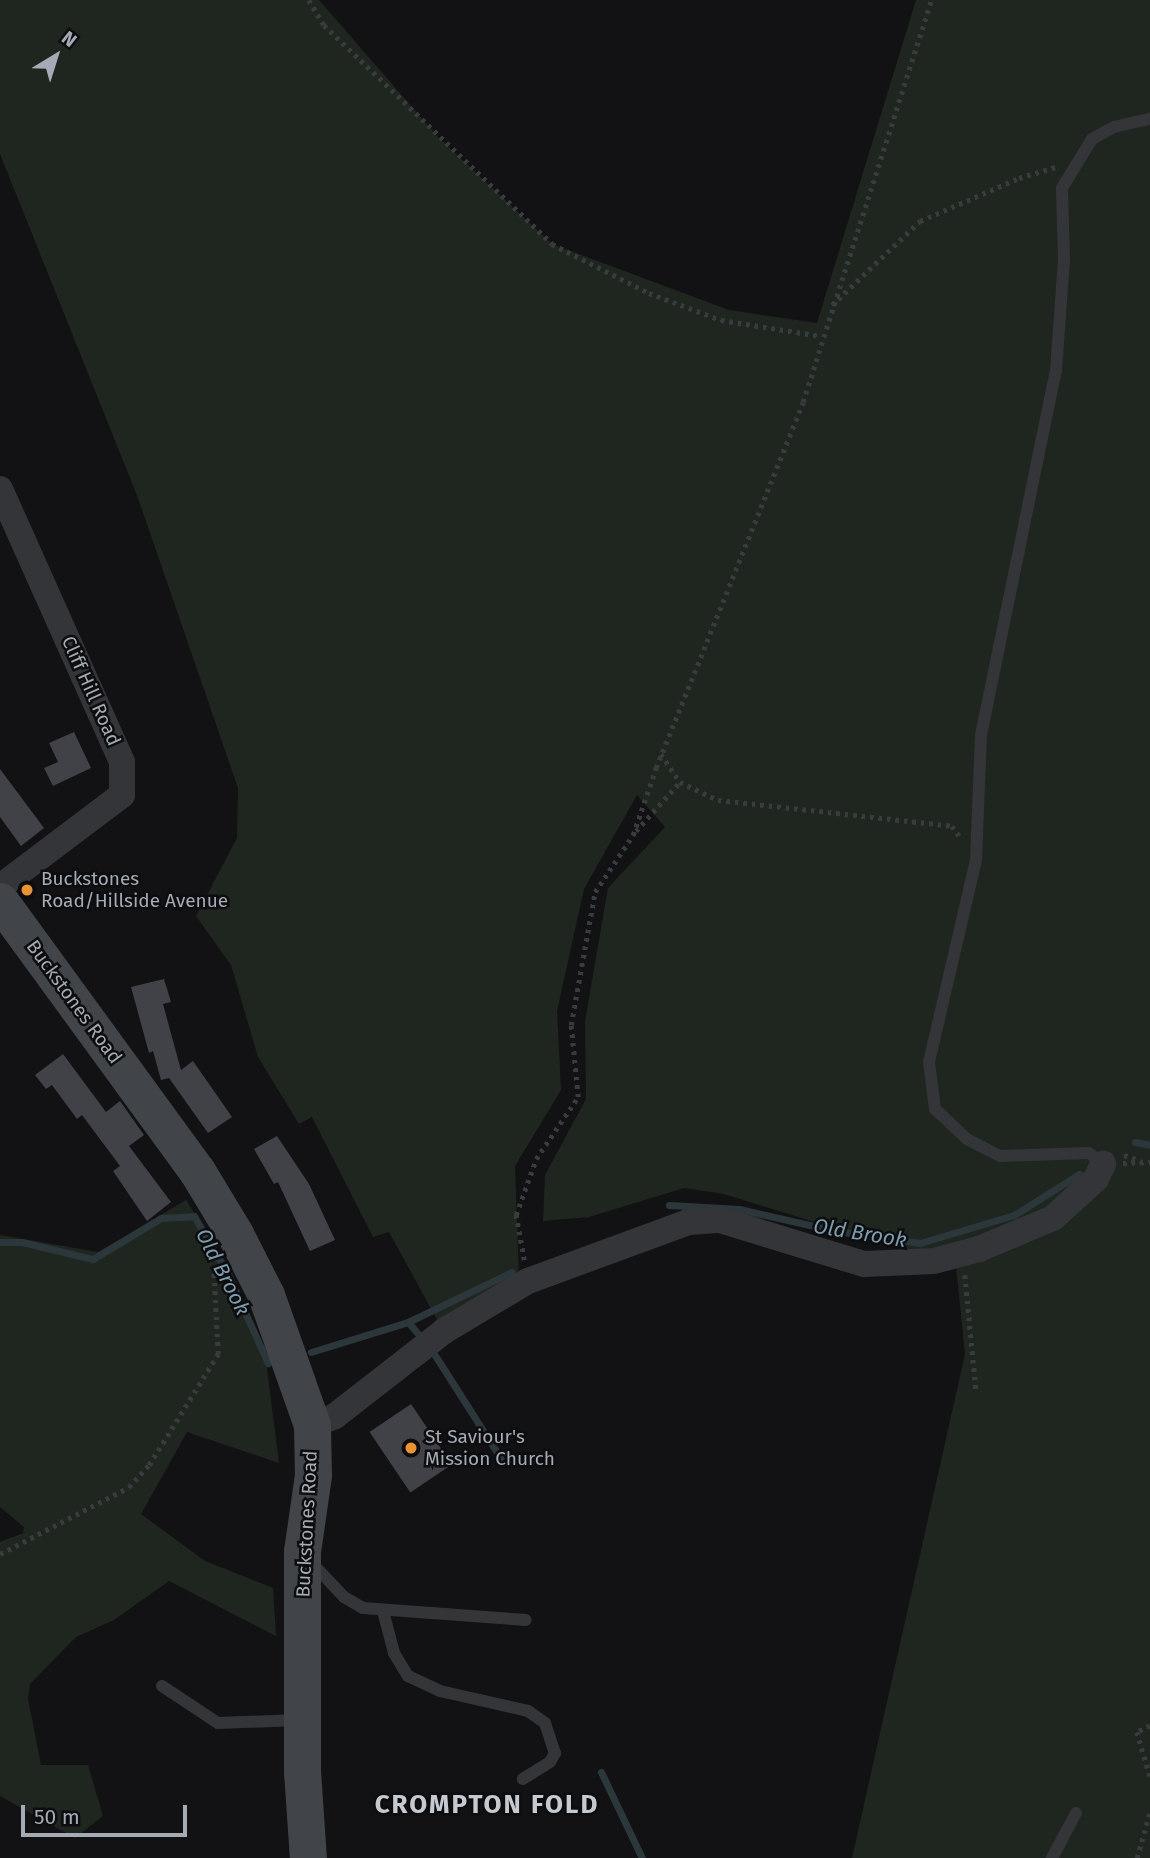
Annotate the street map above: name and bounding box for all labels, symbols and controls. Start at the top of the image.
north arrow [21,21,91,91]
text: N [57,26,81,52]
street label: Cliff Hill Road [57,633,125,749]
place label: Buckstones Road/Hillside Avenue [41,868,228,912]
marker: Buckstones Road/Hillside Avenue [19,882,35,898]
street label: Buckstones Road [22,936,126,1068]
water label: Old Brook [812,1213,908,1253]
water label: Old Brook [190,1224,256,1320]
place label: St Saviour's Mission Church [425,1426,555,1470]
marker: St Saviour's Mission Church [403,1440,419,1456]
street label: Buckstones Road [292,1450,322,1598]
district label: CROMPTON FOLD [376,1789,598,1821]
scale bar [24,1792,191,1836]
text: 50 m [34,1804,80,1830]

